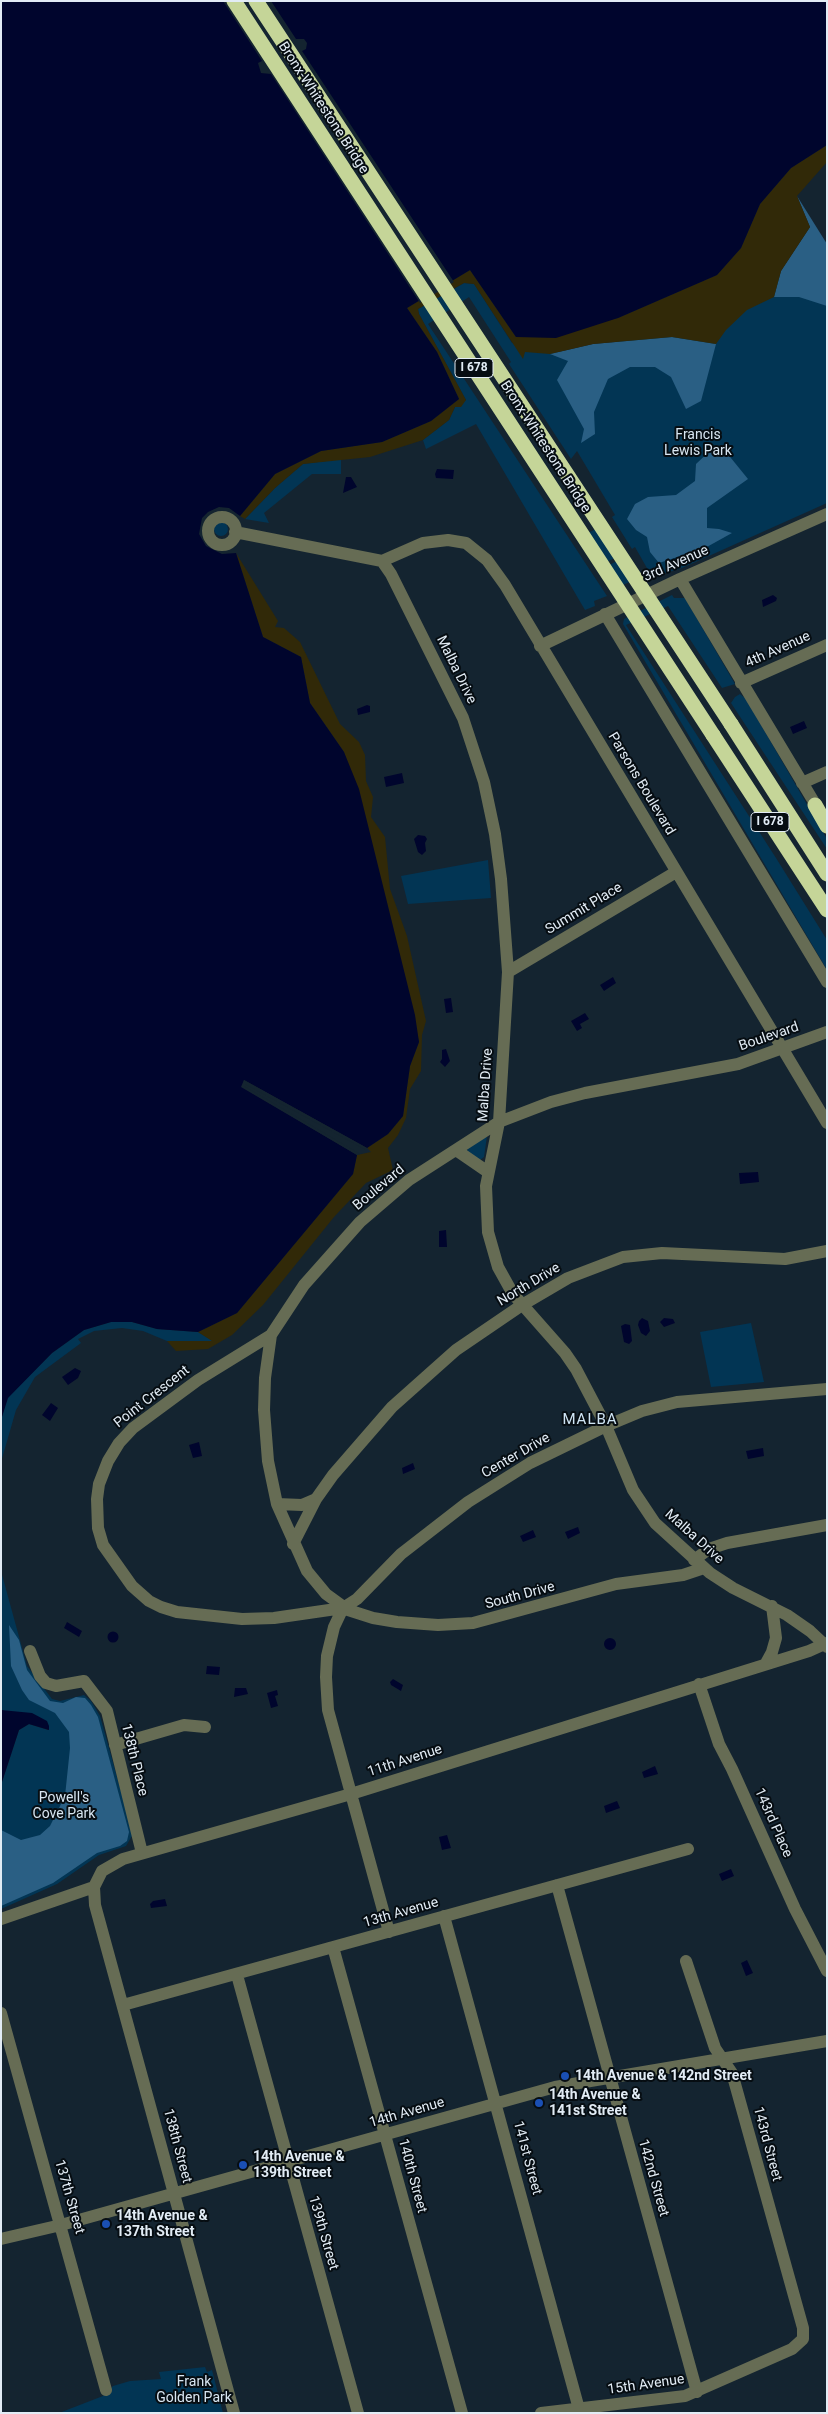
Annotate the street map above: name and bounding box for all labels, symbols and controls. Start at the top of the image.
street label: Bronx-Whitestone Bridge [274,39,372,177]
road number: I 678 [455,358,493,378]
street label: Bronx-Whitestone Bridge [496,378,594,516]
park label: Francis Lewis Park [664,427,732,460]
street label: 3rd Avenue [641,542,711,586]
street label: 4th Avenue [743,628,813,672]
street label: Malba Drive [432,633,480,707]
street label: Parsons Boulevard [604,730,678,838]
road number: I 678 [751,812,789,832]
street label: Summit Place [543,879,625,939]
street label: Boulevard [737,1019,801,1055]
street label: Malba Drive [475,1048,497,1122]
street label: Boulevard [350,1162,408,1214]
street label: North Drive [495,1260,563,1310]
street label: Point Crescent [111,1362,193,1432]
district label: MALBA [562,1411,618,1429]
street label: Center Drive [479,1430,553,1482]
street label: Malba Drive [661,1506,727,1568]
street label: South Drive [483,1579,557,1613]
street label: 138th Place [117,1722,151,1798]
street label: 11th Avenue [366,1741,444,1781]
street label: 143rd Place [750,1786,796,1860]
park label: Powell's Cove Park [33,1790,95,1822]
street label: 13th Avenue [362,1894,440,1932]
place label: 14th Avenue & 142nd Street [575,2068,752,2084]
marker: 14th Avenue & 142nd Street [559,2070,571,2082]
place label: 14th Avenue & 141st Street [549,2087,641,2120]
street label: 14th Avenue [368,2094,446,2132]
marker: 14th Avenue & 141st Street [533,2097,545,2109]
street label: 143rd Street [749,2105,785,2183]
street label: 138th Street [159,2107,195,2185]
street label: 141st Street [509,2119,545,2197]
street label: 140th Street [394,2137,430,2215]
street label: 142nd Street [634,2137,672,2219]
place label: 14th Avenue & 139th Street [253,2149,345,2182]
street label: 137th Street [50,2158,88,2236]
marker: 14th Avenue & 139th Street [237,2159,249,2171]
street label: 139th Street [304,2194,342,2272]
place label: 14th Avenue & 137th Street [116,2208,208,2240]
marker: 14th Avenue & 137th Street [100,2218,112,2230]
street label: 15th Avenue [607,2371,685,2399]
park label: Frank Golden Park [156,2374,232,2406]

